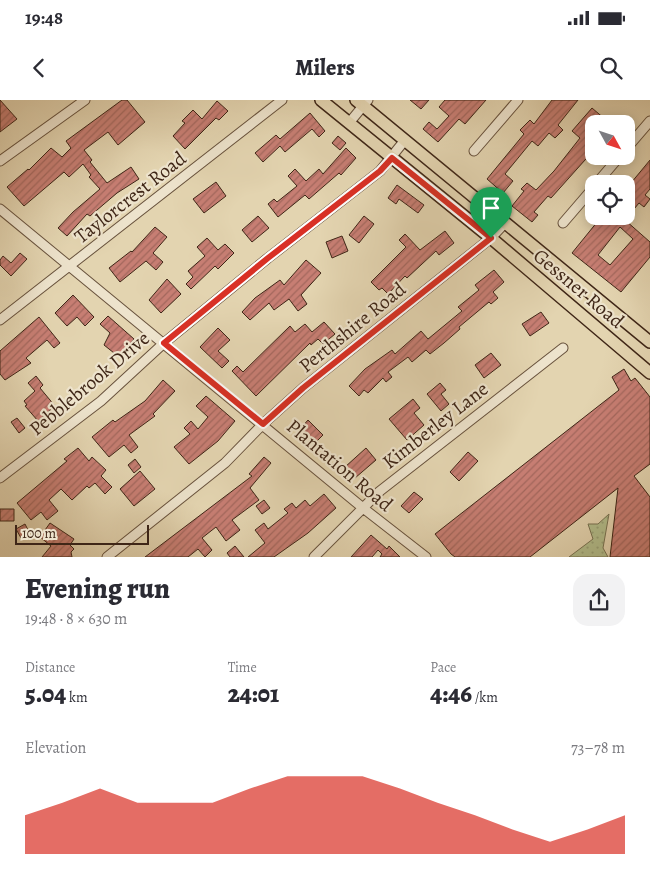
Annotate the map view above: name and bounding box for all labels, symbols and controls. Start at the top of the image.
text: 19:48 [25,5,63,31]
text: Milers [295,53,355,83]
icon: back [25,54,53,82]
icon: search [597,54,625,82]
north arrow [585,115,635,165]
map controls [585,115,635,225]
street label: Taylorcrest Road [69,145,192,250]
button: locate [585,175,635,225]
pin [470,187,512,238]
icon: arrive [477,194,505,222]
street label: Gessner Road [527,242,630,335]
street label: Perthshire Road [293,276,412,379]
street label: Pebblebrook Drive [23,325,155,442]
street label: Kimberley Lane [377,375,494,475]
street label: Plantation Road [281,413,399,518]
scale bar [15,522,149,545]
text: 100 m [22,524,56,543]
text: Evening run [25,570,170,608]
button: share [573,574,625,626]
text: 19:48 · 8 × 630 m [25,608,127,630]
text: Distance [25,658,75,677]
text: Time [228,658,257,677]
text: Pace [430,658,456,677]
text: 5.04 [25,677,66,711]
text: 24:01 [228,677,279,711]
text: 4:46 [430,677,472,711]
text: km [66,688,88,707]
text: /km [472,688,498,707]
text: Elevation [25,737,86,759]
text: 73–78 m [571,737,625,759]

